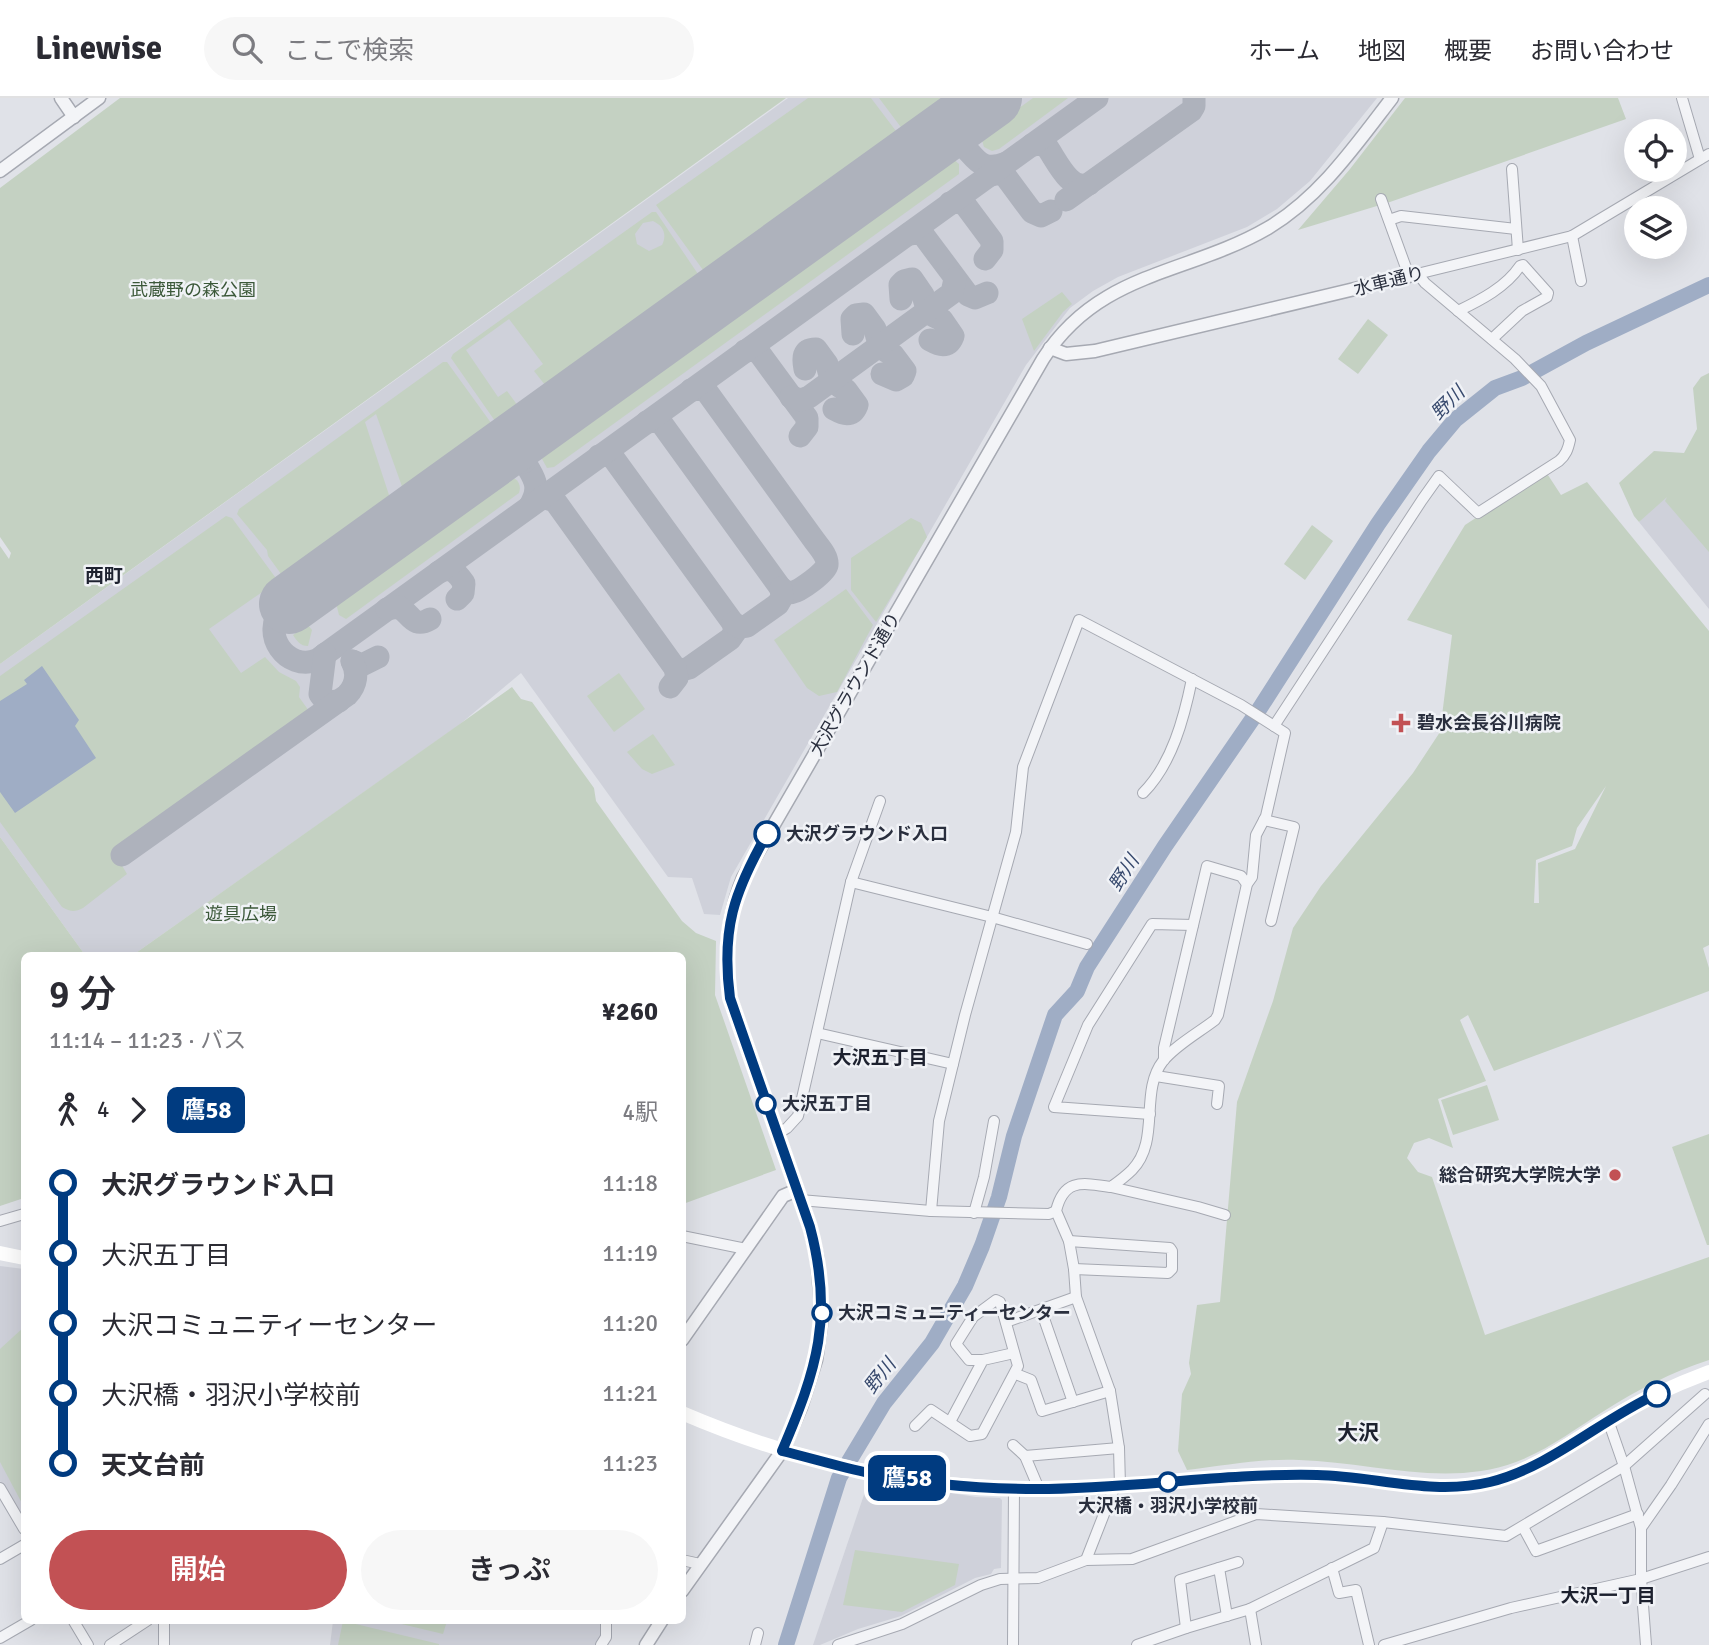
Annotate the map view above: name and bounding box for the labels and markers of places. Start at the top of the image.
place label: 碧水会長谷川病院 [1417,712,1561,734]
marker: 碧水会長谷川病院 [1391,713,1411,733]
marker: 大沢グラウンド入口 [754,821,780,847]
place label: 大沢グラウンド入口 [786,823,948,845]
place label: 大沢五丁目 [782,1093,872,1115]
marker: 大沢五丁目 [756,1094,776,1114]
place label: 総合研究大学院大学 [1439,1164,1601,1186]
marker: 総合研究大学院大学 [1607,1167,1623,1183]
place label: 大沢コミュニティーセンター [838,1302,1071,1324]
marker: 大沢コミュニティーセンター [812,1303,832,1323]
unlabelled marker [1644,1381,1670,1407]
marker: 大沢橋・羽沢小学校前 [1158,1472,1178,1492]
place label: 大沢橋・羽沢小学校前 [1078,1495,1258,1517]

